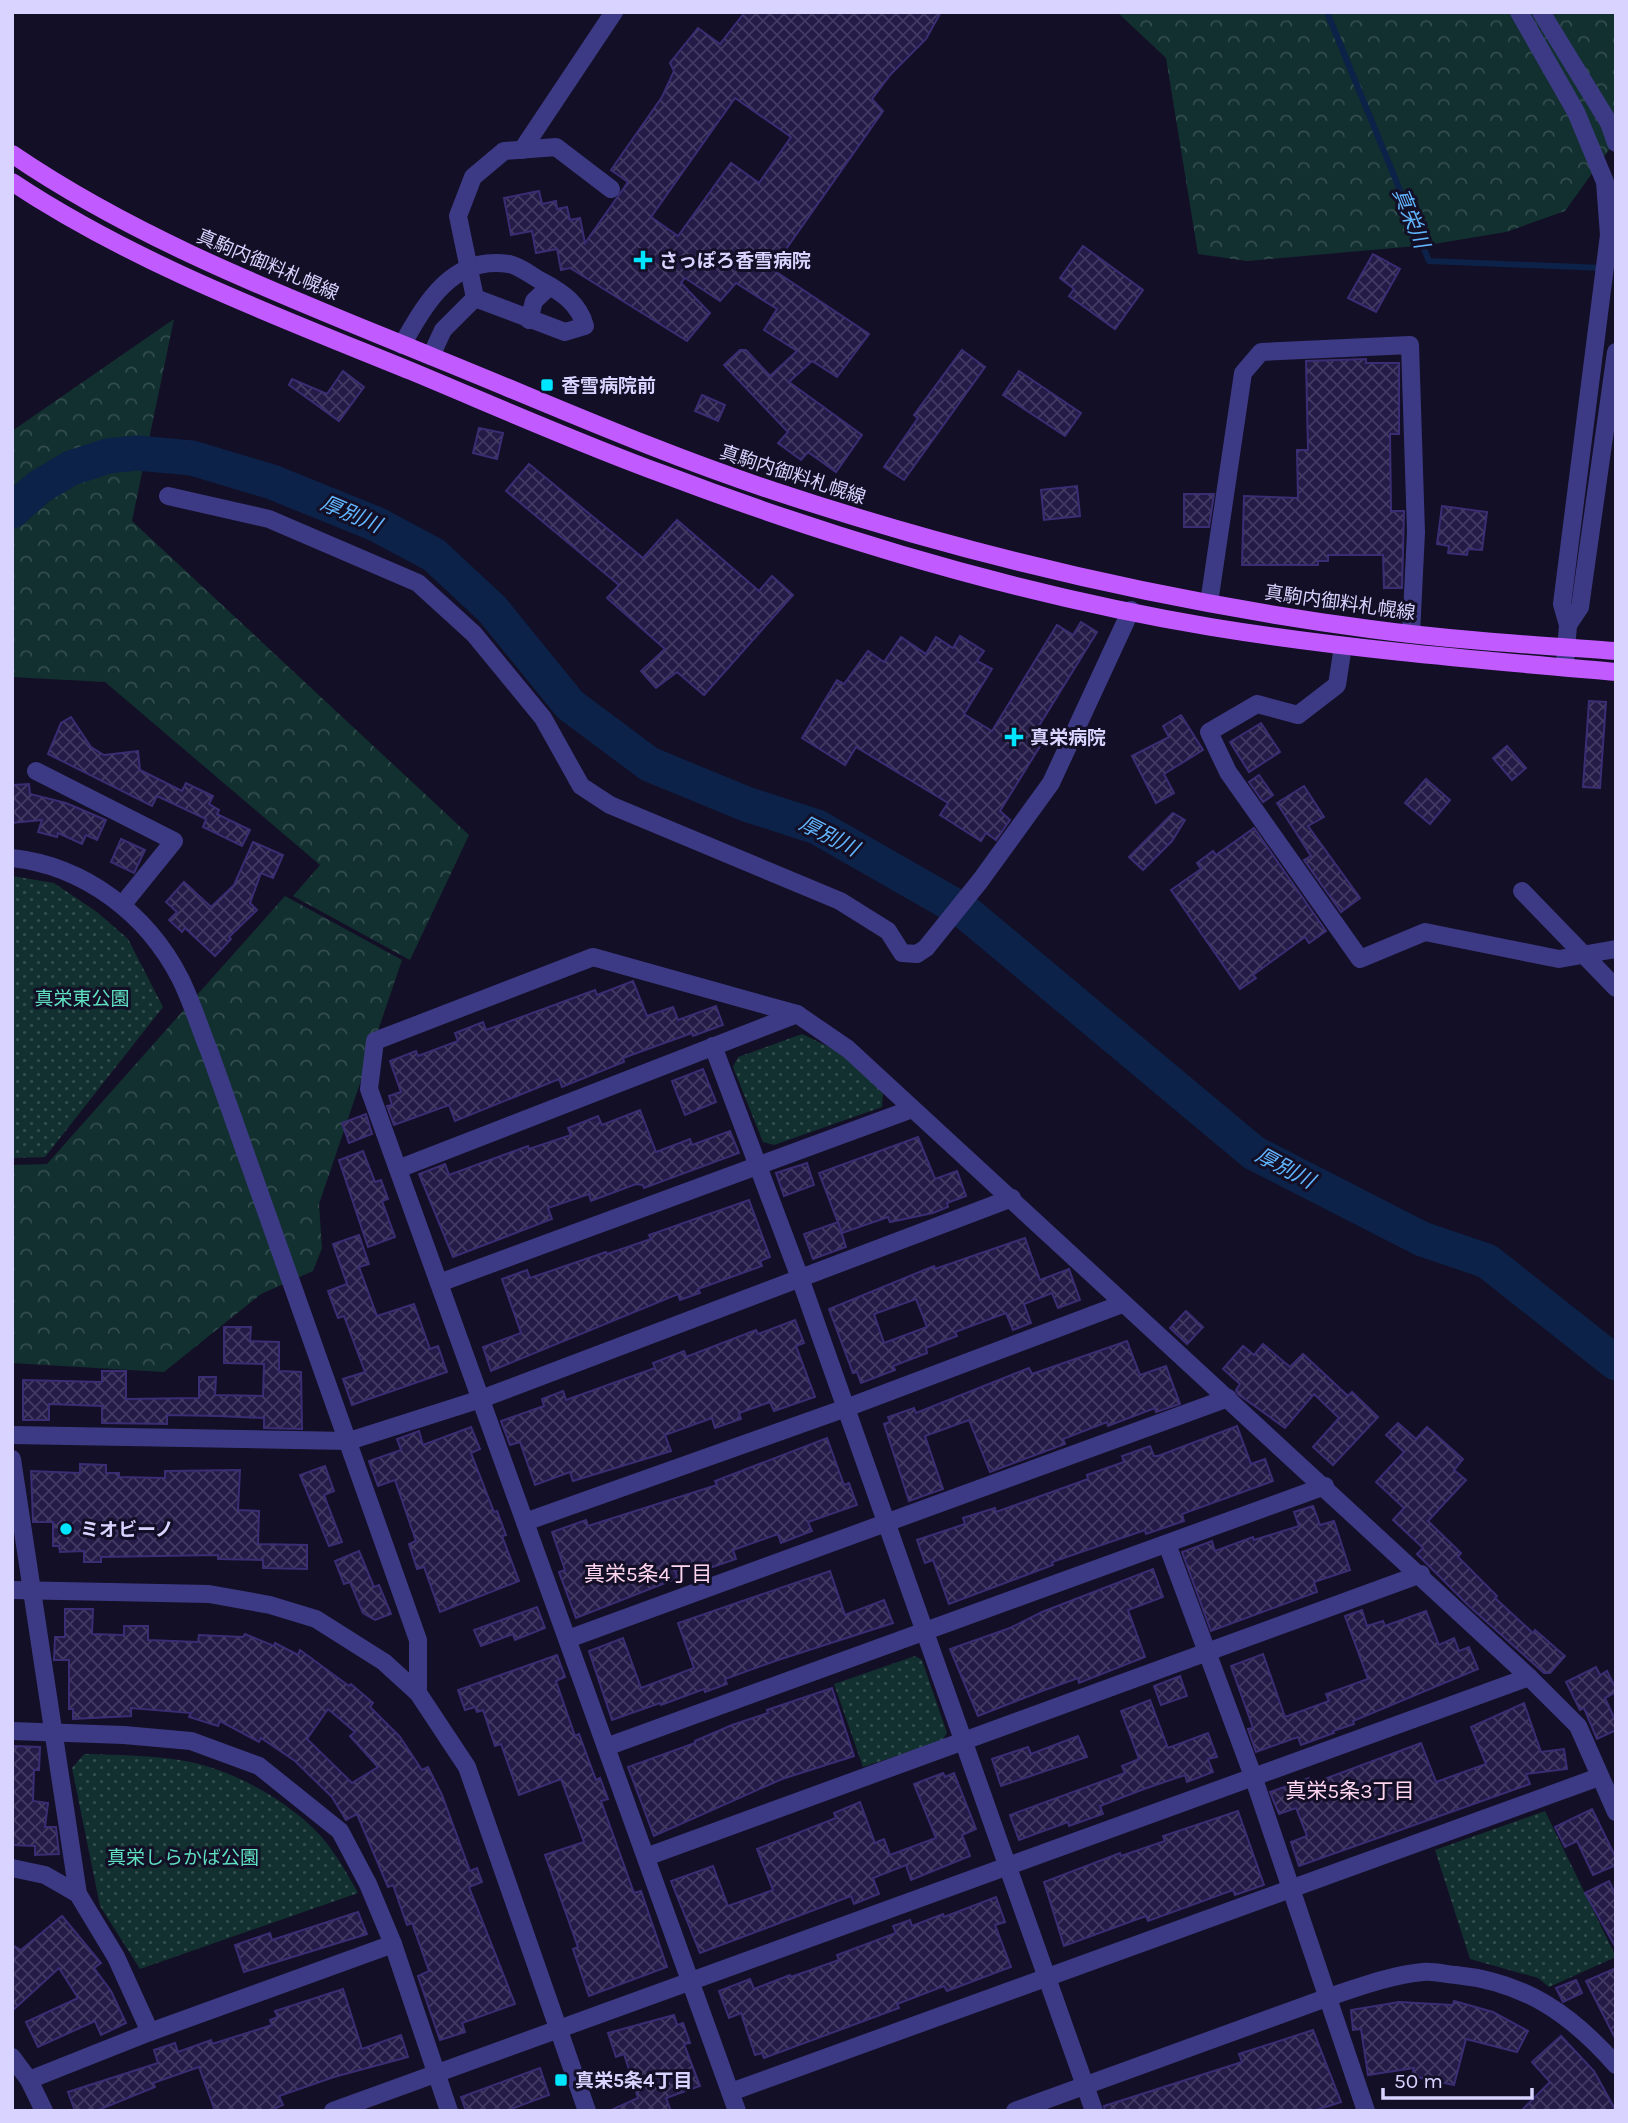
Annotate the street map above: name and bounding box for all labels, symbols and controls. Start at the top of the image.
water label: 真栄川 [1388,184,1435,254]
street label: 真駒内御料札幌線 [193,225,342,305]
marker: さっぽろ香雪病院 [633,250,653,270]
place label: さっぽろ香雪病院 [659,250,811,272]
place label: 香雪病院前 [561,375,656,397]
marker: 香雪病院前 [539,377,555,393]
street label: 真駒内御料札幌線 [717,441,868,509]
water label: 厚別川 [317,491,387,538]
street label: 真駒内御料札幌線 [1263,582,1417,624]
marker: 真栄病院 [1004,727,1024,747]
place label: 真栄病院 [1030,727,1106,749]
water label: 厚別川 [795,811,864,862]
park label: 真栄東公園 [34,988,130,1010]
water label: 厚別川 [1252,1143,1320,1194]
place label: ミオビーノ [80,1519,174,1541]
marker: ミオビーノ [58,1521,74,1537]
district label: 真栄5条4丁目 [584,1562,712,1586]
district label: 真栄5条3丁目 [1285,1779,1415,1803]
park label: 真栄しらかば公園 [107,1847,259,1869]
scale bar [1383,2056,1532,2100]
text: 50 m [1394,2069,1443,2093]
place label: 真栄5条4丁目 [575,2070,692,2092]
marker: 真栄5条4丁目 [553,2072,569,2088]

